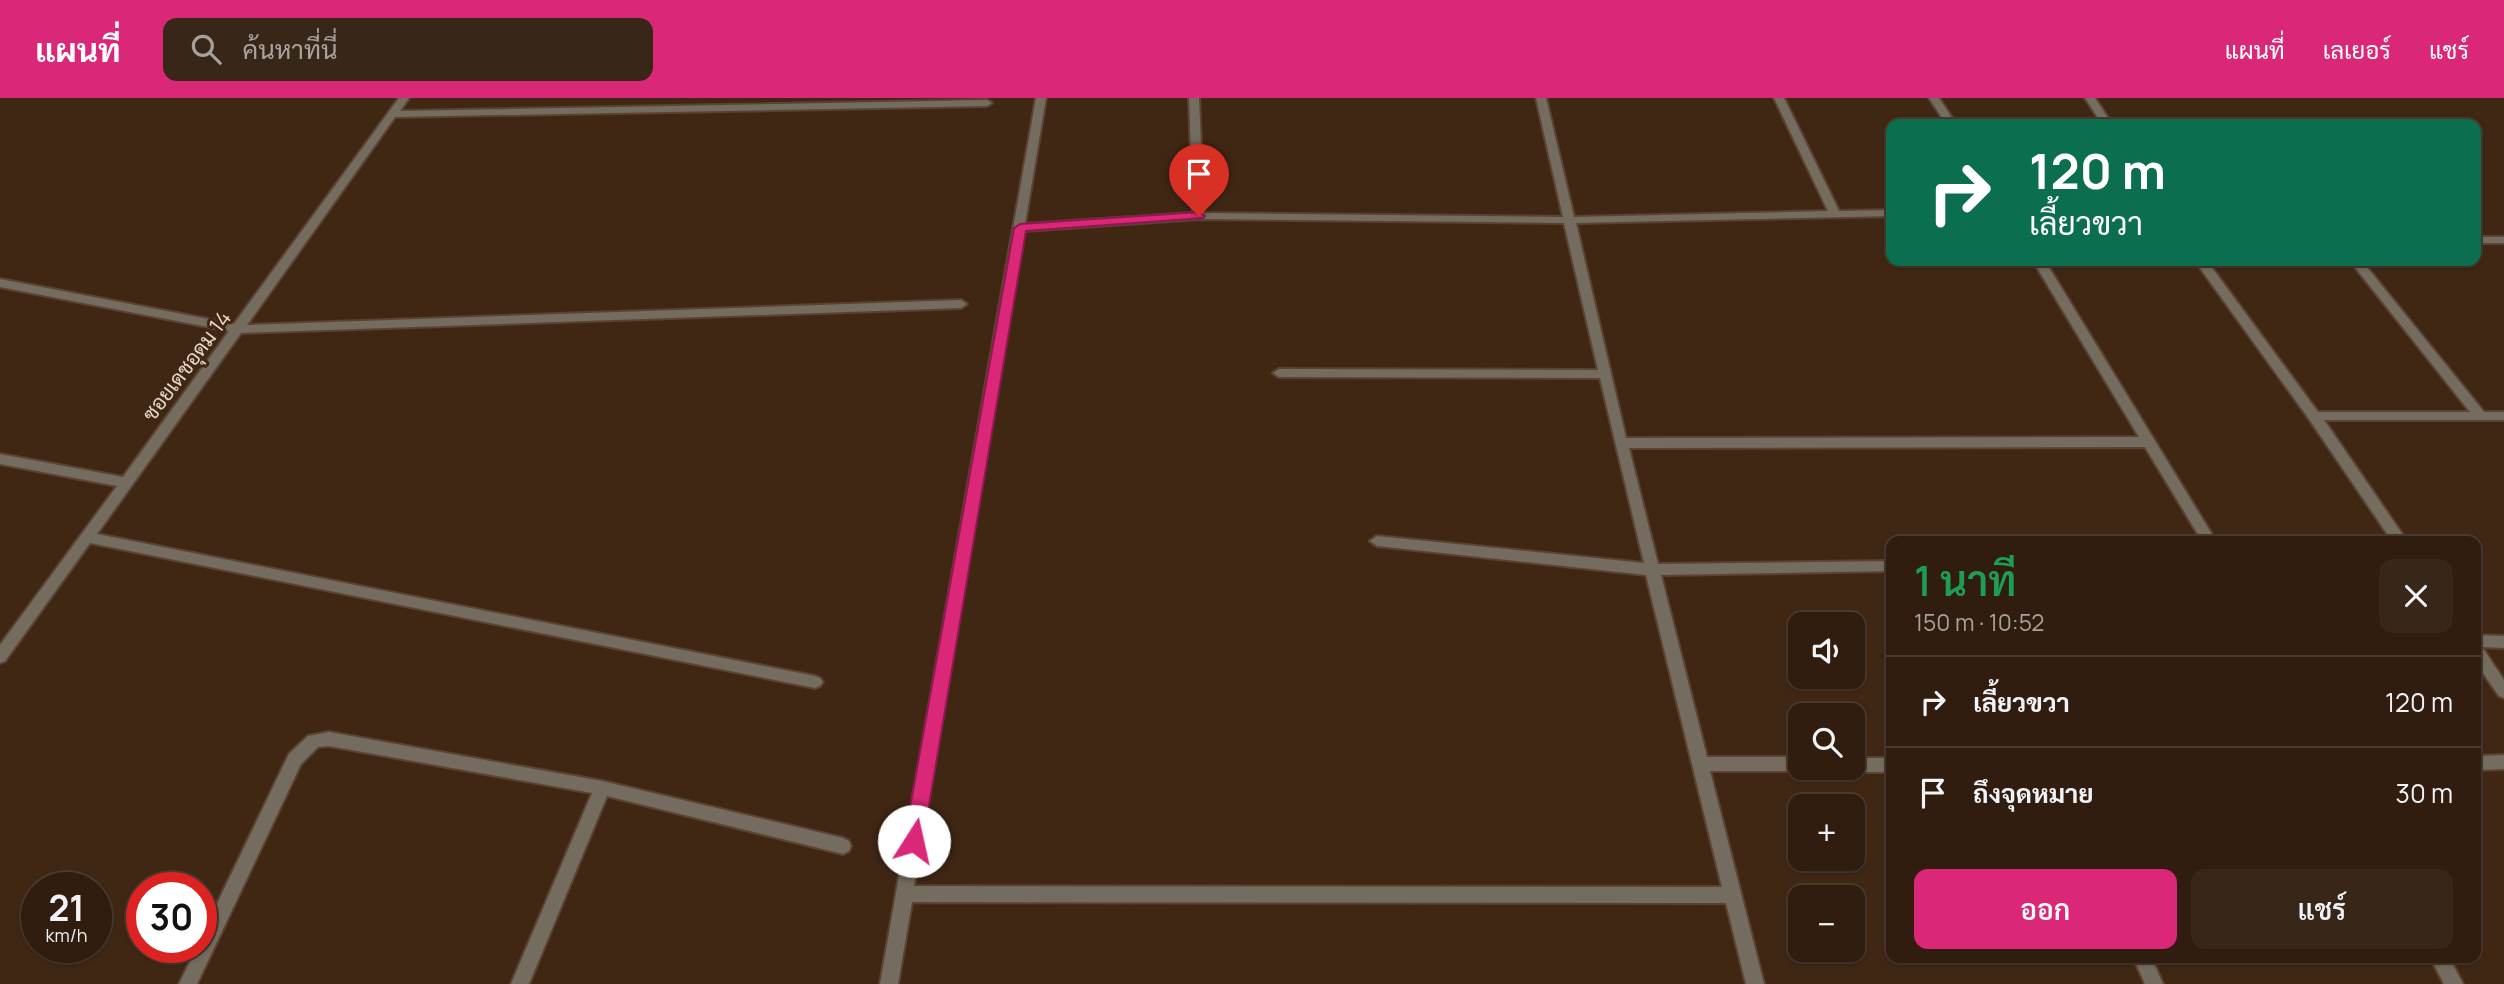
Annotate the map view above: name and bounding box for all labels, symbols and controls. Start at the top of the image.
search box [163,18,653,81]
text: แผนที่ [35,27,121,72]
icon: search [187,30,225,68]
text: ค้นหาที่นี่ [243,31,338,67]
text: แผนที่ [2225,33,2285,66]
text: เลเยอร์ [2323,33,2391,66]
text: แชร์ [2429,33,2469,66]
text: 120 m [2029,137,2166,204]
pin [1169,144,1229,216]
icon: right [1914,147,2005,238]
icon: arrive [1180,155,1218,193]
text: เลี้ยวขวา [2029,201,2143,245]
street label: ซอยเดชอุดม 14 [135,305,238,427]
text: 1 นาที [1914,551,2017,609]
button: close [2379,559,2453,633]
text: 150 m · 10:52 [1914,606,2044,638]
map controls [1788,612,1865,962]
button: sound [1788,612,1865,689]
icon: right [1914,683,1952,721]
text: เลี้ยวขวา [1973,684,2070,720]
text: 120 m [2385,684,2453,720]
button: search [1788,703,1865,780]
icon: arrive [1914,774,1952,812]
text: ถึงจุดหมาย [1973,775,2094,811]
text: 30 m [2396,775,2453,811]
button: + [1788,794,1865,871]
position arrow [877,804,951,878]
button: ออก [1914,869,2177,949]
button: แชร์ [2191,869,2453,949]
speed limit sign: 30 [126,872,217,963]
text: 21 [48,884,85,932]
button: − [1788,885,1865,962]
text: km/h [46,923,87,947]

